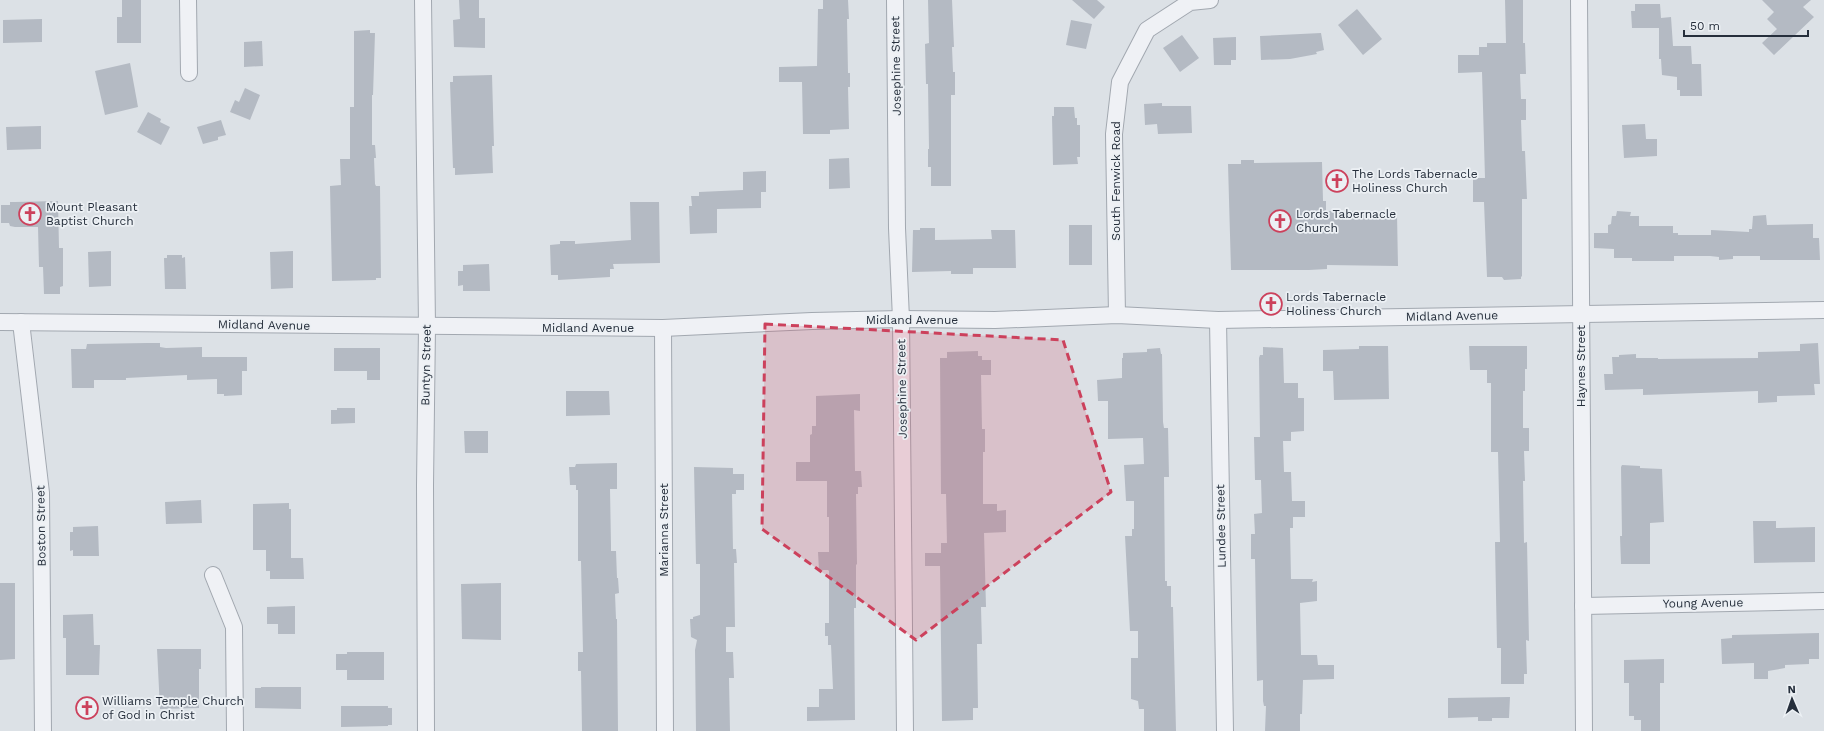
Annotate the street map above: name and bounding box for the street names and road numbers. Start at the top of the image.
street label: Josephine Street [888,16,904,116]
street label: South Fenwick Road [1109,121,1123,241]
street label: Midland Avenue [1406,308,1498,324]
street label: Midland Avenue [866,313,958,327]
street label: Midland Avenue [218,317,310,333]
street label: Midland Avenue [542,321,634,335]
street label: Buntyn Street [418,324,434,406]
street label: Haynes Street [1574,325,1588,407]
street label: Josephine Street [894,339,910,439]
street label: Marianna Street [657,483,671,577]
street label: Lundee Street [1213,484,1229,568]
street label: Boston Street [33,485,49,567]
street label: Young Avenue [1663,595,1743,611]

